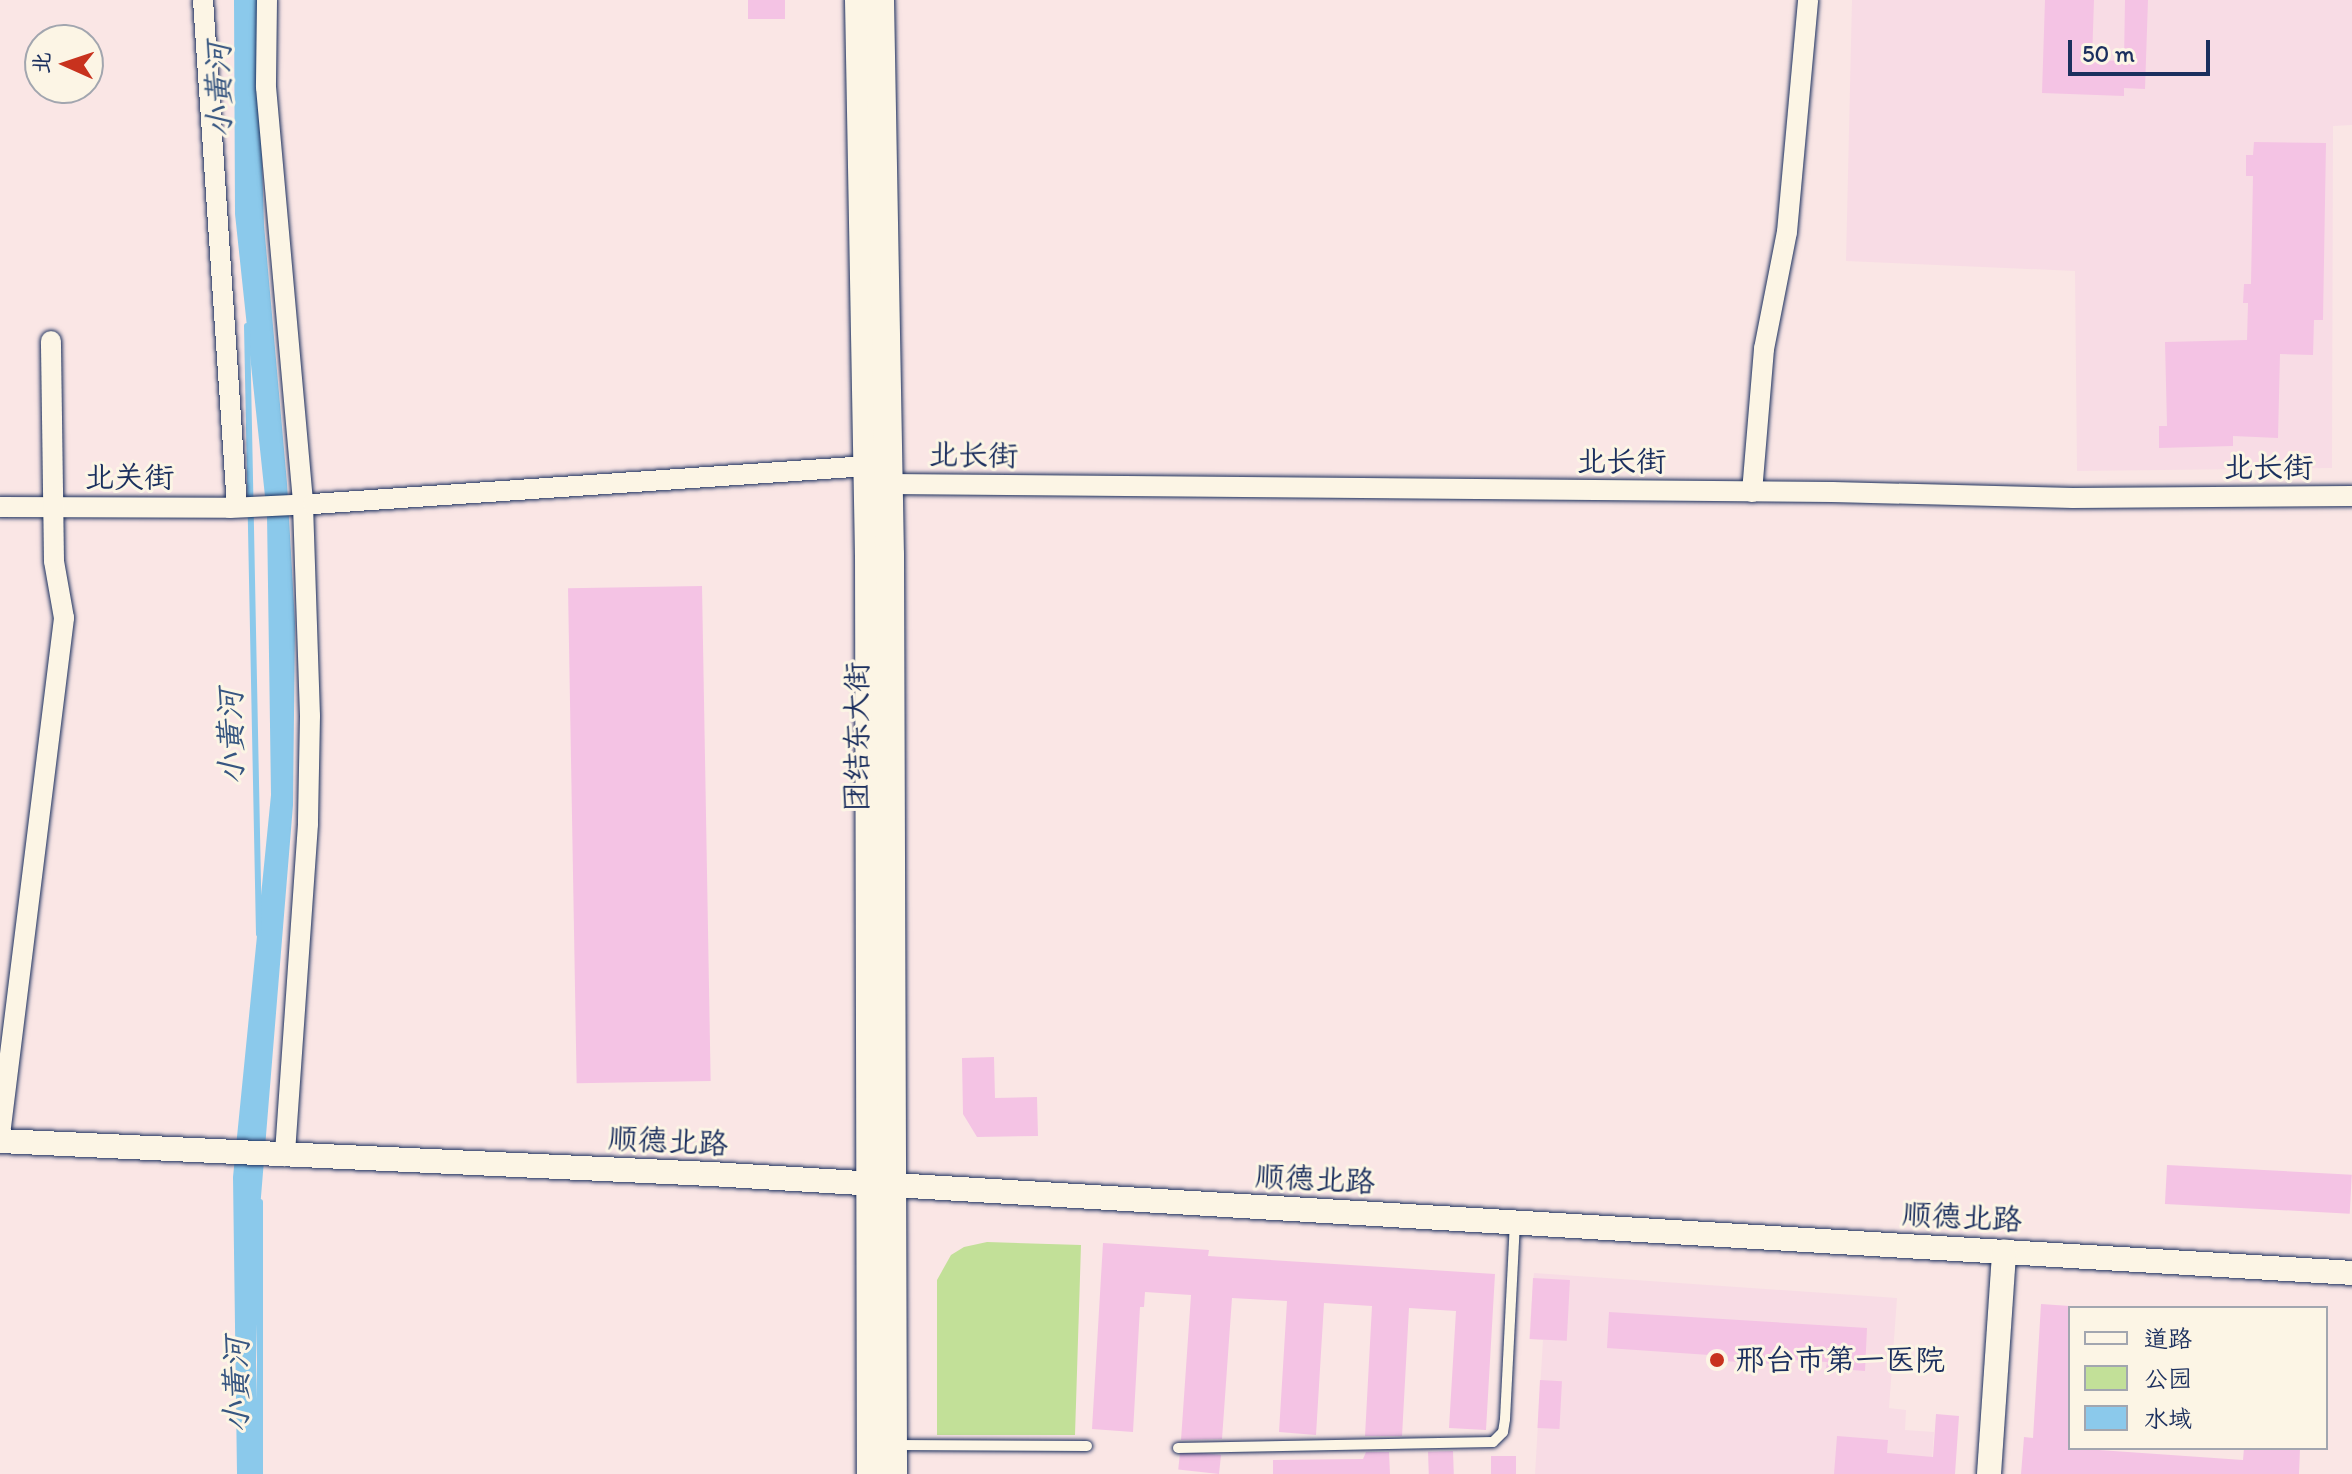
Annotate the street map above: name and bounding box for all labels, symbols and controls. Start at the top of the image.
north arrow [24,24,104,104]
scale bar [2072,24,2214,74]
text: 50 m [2082,39,2135,68]
water label: 小黄河 [199,42,239,138]
text: 北 [27,51,56,75]
street label: 北长街 [928,436,1018,474]
street label: 北长街 [1576,443,1666,479]
street label: 北长街 [2223,449,2313,485]
street label: 北关街 [84,459,174,495]
street label: 团结东大街 [839,662,875,812]
water label: 小黄河 [211,689,251,785]
street label: 顺德北路 [607,1120,729,1162]
street label: 顺德北路 [1254,1158,1376,1200]
street label: 顺德北路 [1901,1196,2023,1238]
legend [2068,1306,2328,1450]
text: 道路 [2144,1324,2192,1353]
water label: 小黄河 [217,1337,255,1433]
place label: 邢台市第一医院 [1735,1342,1945,1378]
marker: 邢台市第一医院 [1706,1349,1728,1371]
text: 公园 [2144,1364,2192,1393]
text: 水域 [2144,1404,2192,1433]

